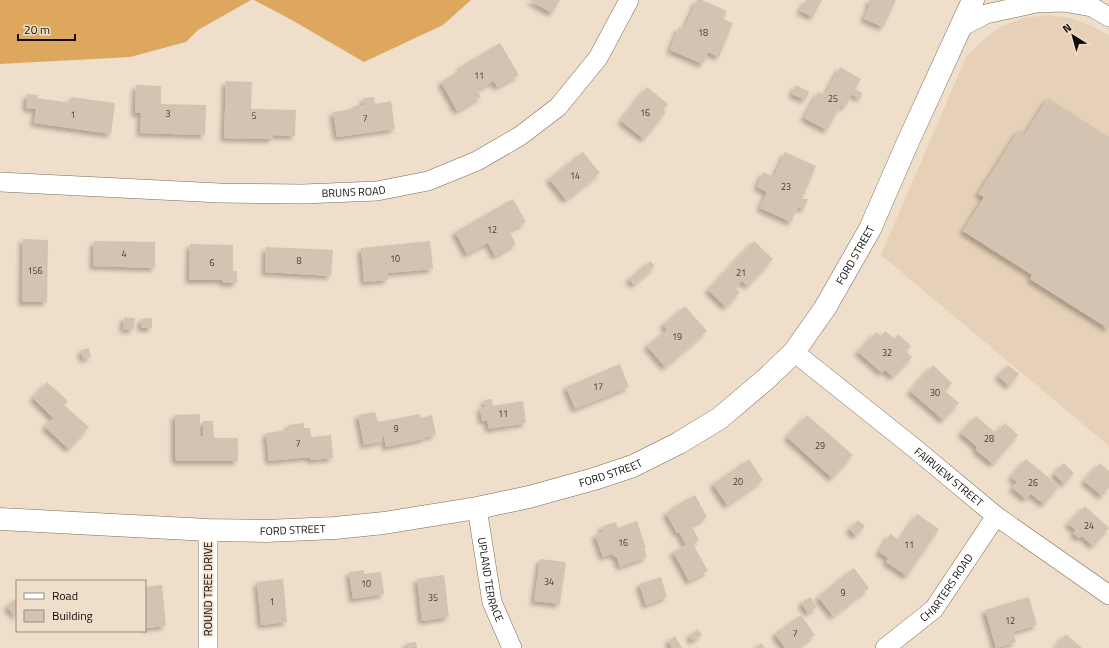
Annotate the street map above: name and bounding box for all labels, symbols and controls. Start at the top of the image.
scale bar [18,16,75,42]
north arrow [1053,16,1093,56]
text: N [1059,19,1075,37]
text: 20 m [24,20,50,39]
house number: 18 [698,26,708,39]
house number: 11 [474,69,484,82]
house number: 25 [828,92,838,105]
house number: 16 [640,106,650,119]
house number: 3 [165,107,171,120]
house number: 1 [70,108,76,121]
house number: 5 [251,109,257,122]
house number: 7 [362,112,368,125]
house number: 14 [570,169,580,182]
house number: 23 [781,180,791,193]
street label: BRUNS ROAD [321,181,387,201]
house number: 12 [487,223,497,236]
street label: FORD STREET [832,223,879,288]
house number: 4 [121,247,127,260]
house number: 10 [390,252,400,265]
house number: 8 [296,254,302,267]
house number: 6 [209,256,215,269]
house number: 156 [27,264,43,277]
house number: 21 [736,266,746,279]
house number: 19 [672,330,682,343]
house number: 32 [882,346,892,359]
house number: 17 [593,380,603,393]
house number: 30 [930,386,940,399]
house number: 11 [498,407,508,420]
house number: 9 [393,422,399,435]
house number: 28 [984,432,994,445]
house number: 7 [295,437,301,450]
house number: 29 [815,439,825,452]
street label: FAIRVIEW STREET [911,443,987,510]
street label: FORD STREET [577,455,645,491]
house number: 20 [733,475,743,488]
house number: 26 [1028,476,1038,489]
house number: 24 [1084,519,1094,532]
street label: FORD STREET [260,520,326,539]
street label: UPLAND TERRACE [474,536,508,624]
house number: 16 [618,536,628,549]
house number: 11 [904,538,914,551]
street label: ROUND TREE DRIVE [200,542,216,636]
street label: CHARTERS ROAD [916,550,977,625]
house number: 34 [544,575,554,588]
house number: 10 [361,577,371,590]
legend [16,580,146,632]
text: Road [52,586,78,605]
house number: 9 [840,586,846,599]
house number: 35 [428,591,438,604]
house number: 1 [269,595,275,608]
text: Building [52,606,93,625]
house number: 12 [1005,614,1015,627]
house number: 7 [792,627,798,640]

